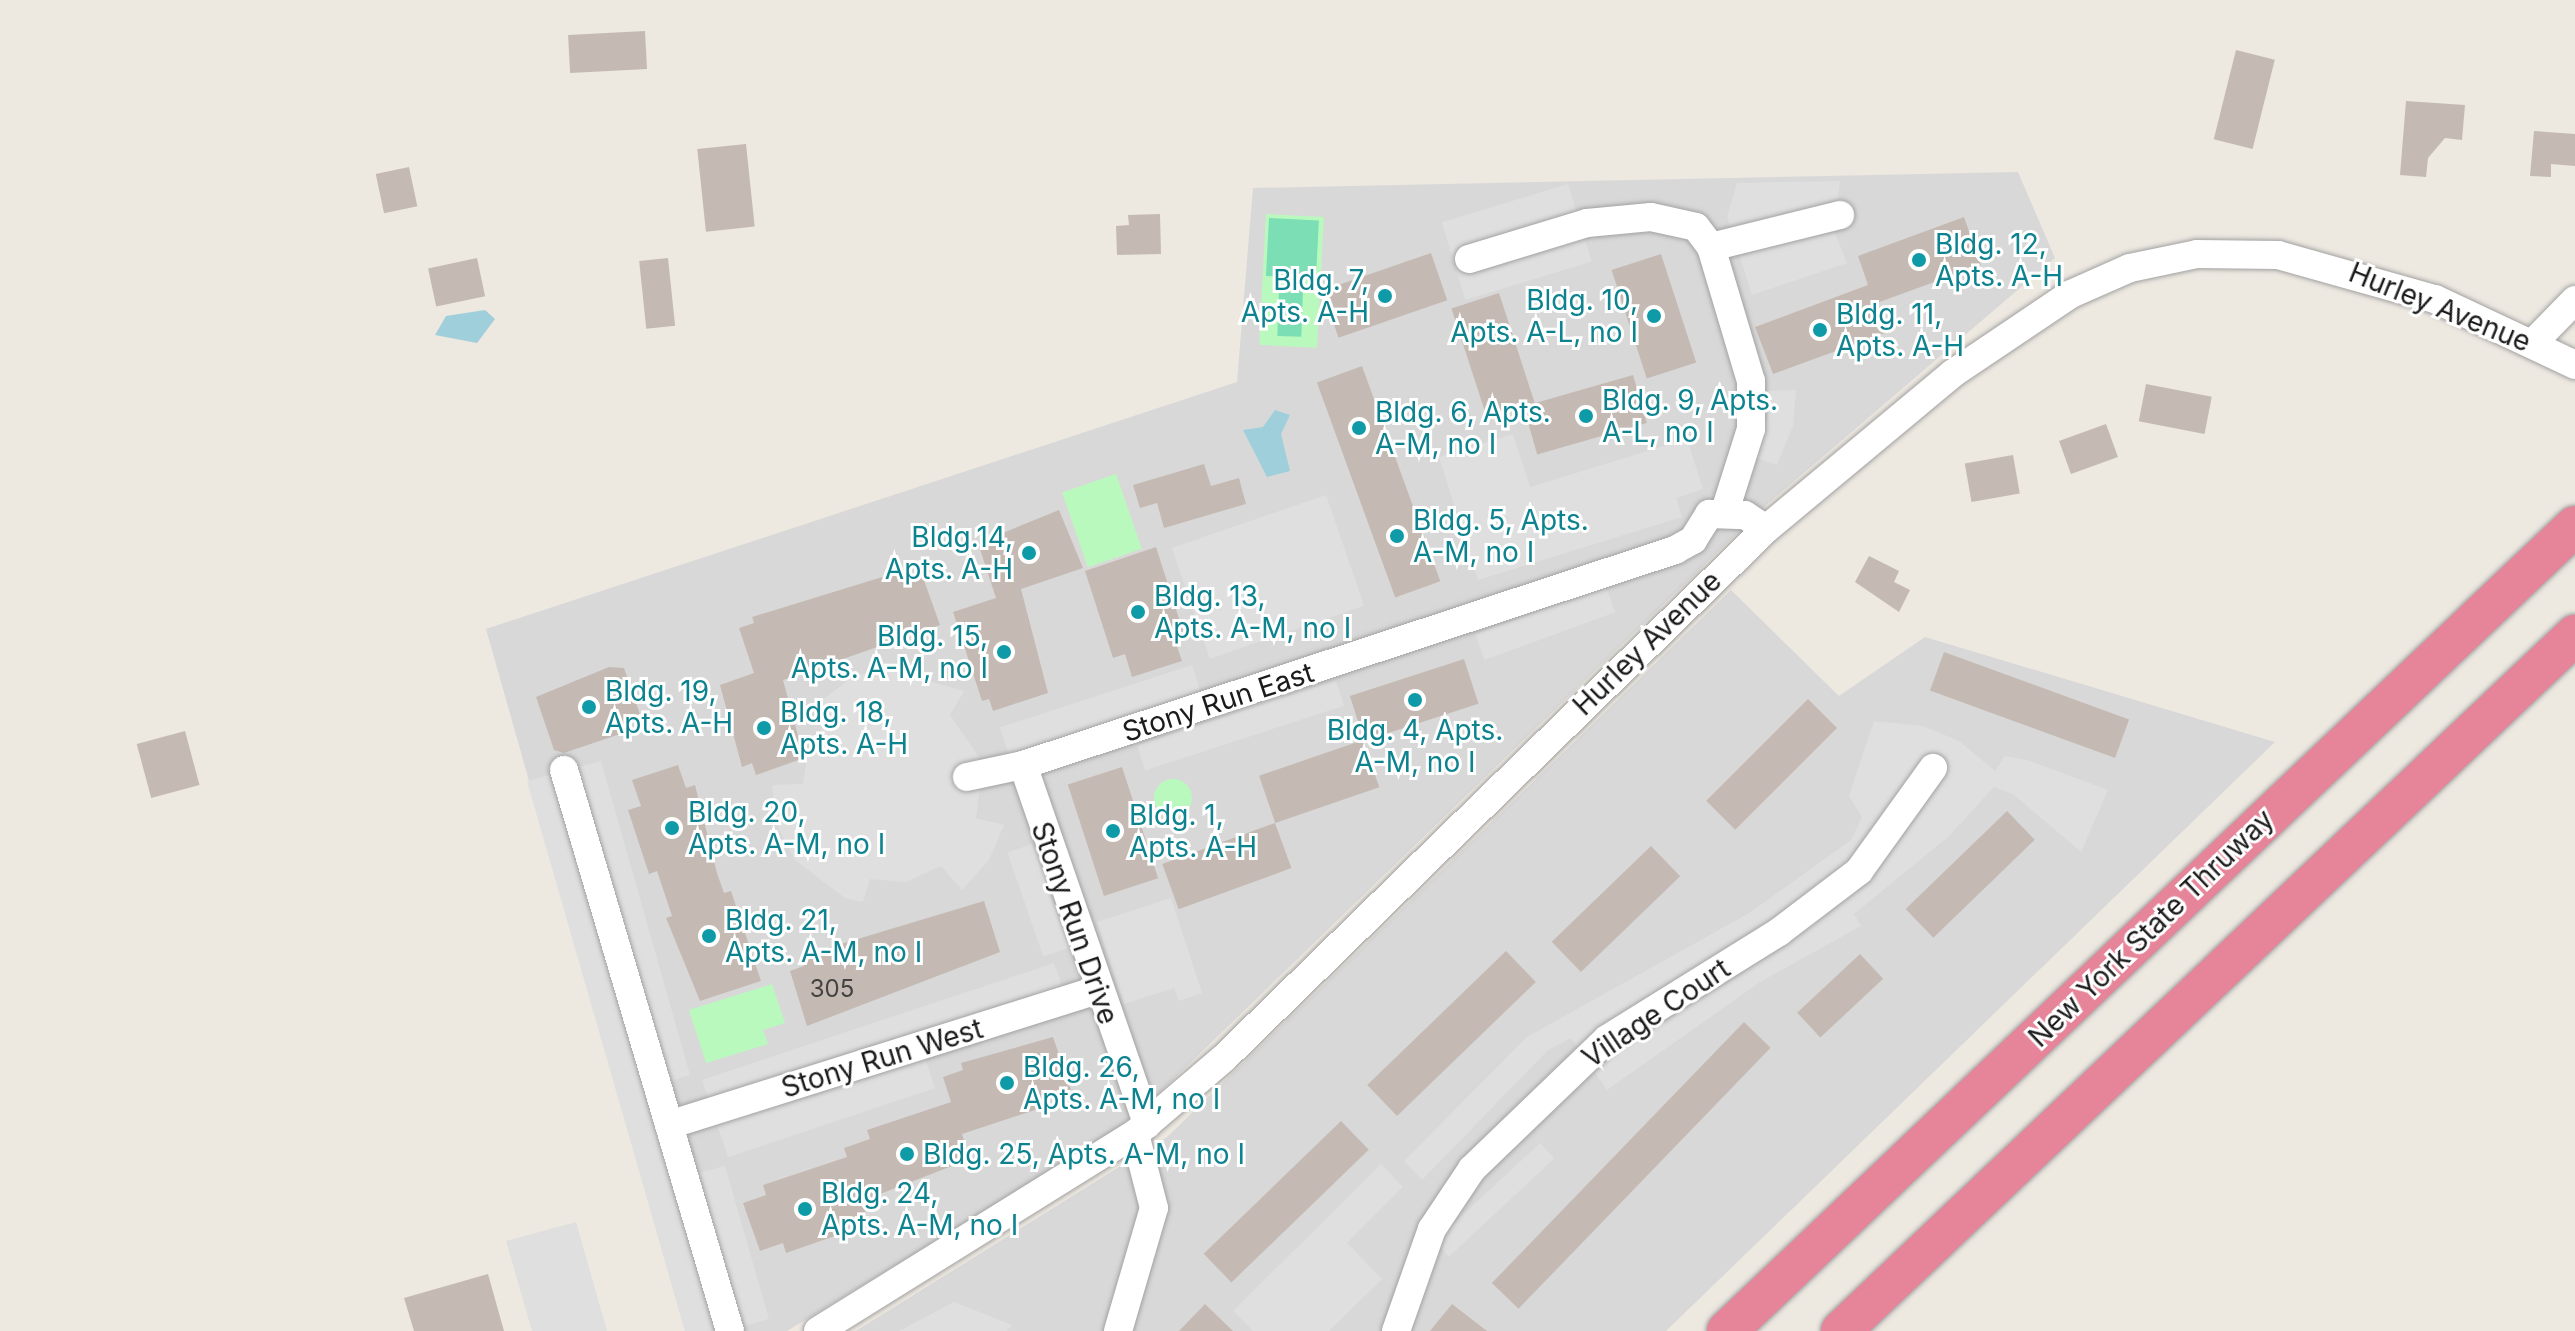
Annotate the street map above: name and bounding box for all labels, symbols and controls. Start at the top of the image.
place label: Bldg. 12, Apts. A-H [1935,227,2063,293]
marker: Bldg. 12, Apts. A-H [1910,251,1928,269]
street label: Hurley Avenue [2344,255,2536,359]
place label: Bldg. 7, Apts. A-H [1241,263,1369,329]
place label: Bldg. 10, Apts. A-L, no I [1450,283,1638,349]
marker: Bldg. 7, Apts. A-H [1376,287,1394,305]
place label: Bldg. 11, Apts. A-H [1836,297,1964,363]
marker: Bldg. 10, Apts. A-L, no I [1645,307,1663,325]
marker: Bldg. 11, Apts. A-H [1811,321,1829,339]
place label: Bldg. 9, Apts. A-L, no I [1602,383,1778,449]
place label: Bldg. 6, Apts. A-M, no I [1375,395,1551,461]
marker: Bldg. 9, Apts. A-L, no I [1577,407,1595,425]
marker: Bldg. 6, Apts. A-M, no I [1350,419,1368,437]
place label: Bldg. 5, Apts. A-M, no I [1413,503,1589,569]
place label: Bldg.14, Apts. A-H [885,520,1013,586]
marker: Bldg. 5, Apts. A-M, no I [1388,527,1406,545]
marker: Bldg.14, Apts. A-H [1020,544,1038,562]
street label: Hurley Avenue [1566,564,1728,722]
place label: Bldg. 13, Apts. A-M, no I [1154,579,1351,645]
marker: Bldg. 13, Apts. A-M, no I [1129,603,1147,621]
place label: Bldg. 15, Apts. A-M, no I [791,619,988,685]
marker: Bldg. 15, Apts. A-M, no I [995,643,1013,661]
street label: Stony Run East [1118,655,1318,749]
place label: Bldg. 19, Apts. A-H [605,674,733,740]
marker: Bldg. 4, Apts. A-M, no I [1406,691,1424,709]
place label: Bldg. 18, Apts. A-H [780,695,908,761]
marker: Bldg. 19, Apts. A-H [580,698,598,716]
place label: Bldg. 4, Apts. A-M, no I [1327,713,1503,779]
marker: Bldg. 18, Apts. A-H [755,719,773,737]
place label: Bldg. 20, Apts. A-M, no I [688,795,885,861]
place label: Bldg. 1, Apts. A-H [1129,798,1257,864]
street label: New York State Thruway [2022,802,2280,1054]
street label: Stony Run Drive [1025,817,1125,1029]
marker: Bldg. 20, Apts. A-M, no I [663,819,681,837]
marker: Bldg. 1, Apts. A-H [1104,822,1122,840]
place label: Bldg. 21, Apts. A-M, no I [725,903,922,969]
marker: Bldg. 21, Apts. A-M, no I [700,927,718,945]
street label: Village Court [1576,951,1736,1075]
house number: 305 [810,975,854,1003]
street label: Stony Run West [777,1011,987,1105]
place label: Bldg. 26, Apts. A-M, no I [1023,1050,1220,1116]
marker: Bldg. 26, Apts. A-M, no I [998,1074,1016,1092]
place label: Bldg. 25, Apts. A-M, no I [923,1137,1245,1171]
marker: Bldg. 25, Apts. A-M, no I [898,1145,916,1163]
place label: Bldg. 24, Apts. A-M, no I [821,1176,1018,1242]
marker: Bldg. 24, Apts. A-M, no I [796,1200,814,1218]

